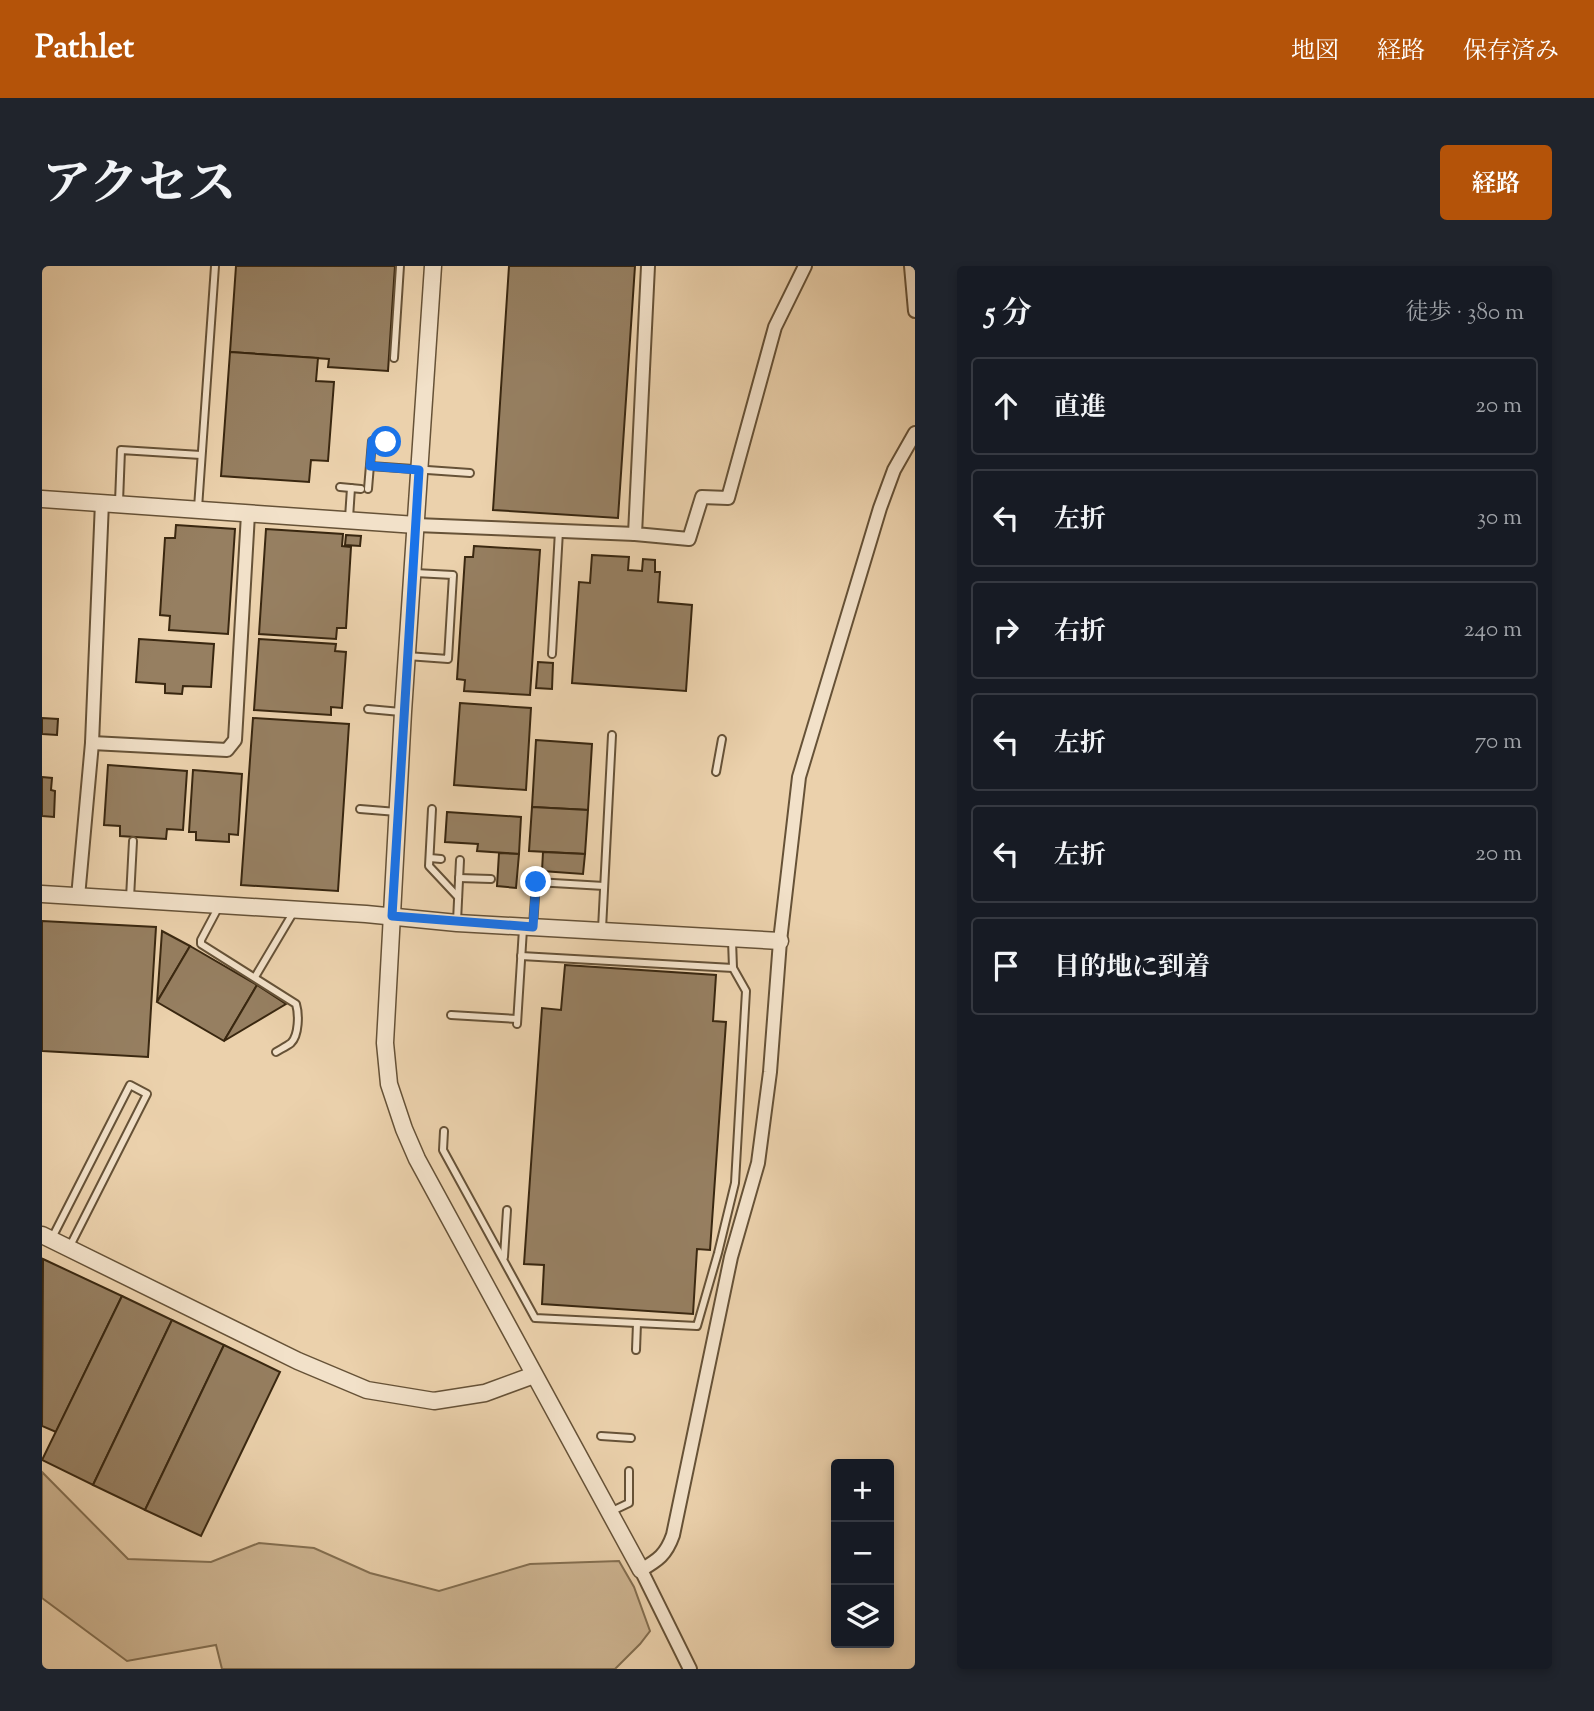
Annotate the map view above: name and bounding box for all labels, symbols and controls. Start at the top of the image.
text: Pathlet [35,25,134,73]
text: 地図 [1291,35,1339,69]
text: 経路 [1377,35,1425,69]
text: 保存済み [1463,35,1559,69]
button: 経路 [1440,145,1552,220]
text: アクセス [42,152,237,222]
text: 5 分 [985,293,1032,336]
text: 徒歩 · 380 m [1406,297,1524,330]
icon: ahead [987,387,1025,425]
text: 直進 [1054,390,1106,427]
text: 20 m [1475,390,1522,423]
route start [370,426,401,457]
icon: left [987,499,1025,537]
text: 左折 [1054,502,1106,539]
text: 30 m [1477,502,1522,535]
icon: right [987,611,1025,649]
text: 右折 [1054,614,1106,651]
text: 240 m [1464,614,1522,647]
icon: left [987,723,1025,761]
text: 左折 [1054,726,1106,763]
text: 70 m [1475,726,1522,759]
icon: left [987,835,1025,873]
text: 左折 [1054,838,1106,875]
text: 20 m [1475,838,1522,871]
route end [520,866,551,897]
icon: arrive [987,947,1025,985]
text: 目的地に到着 [1054,950,1210,987]
map controls [831,1459,894,1648]
button: + [831,1459,894,1522]
button: − [831,1522,894,1585]
button: layers [831,1585,894,1648]

